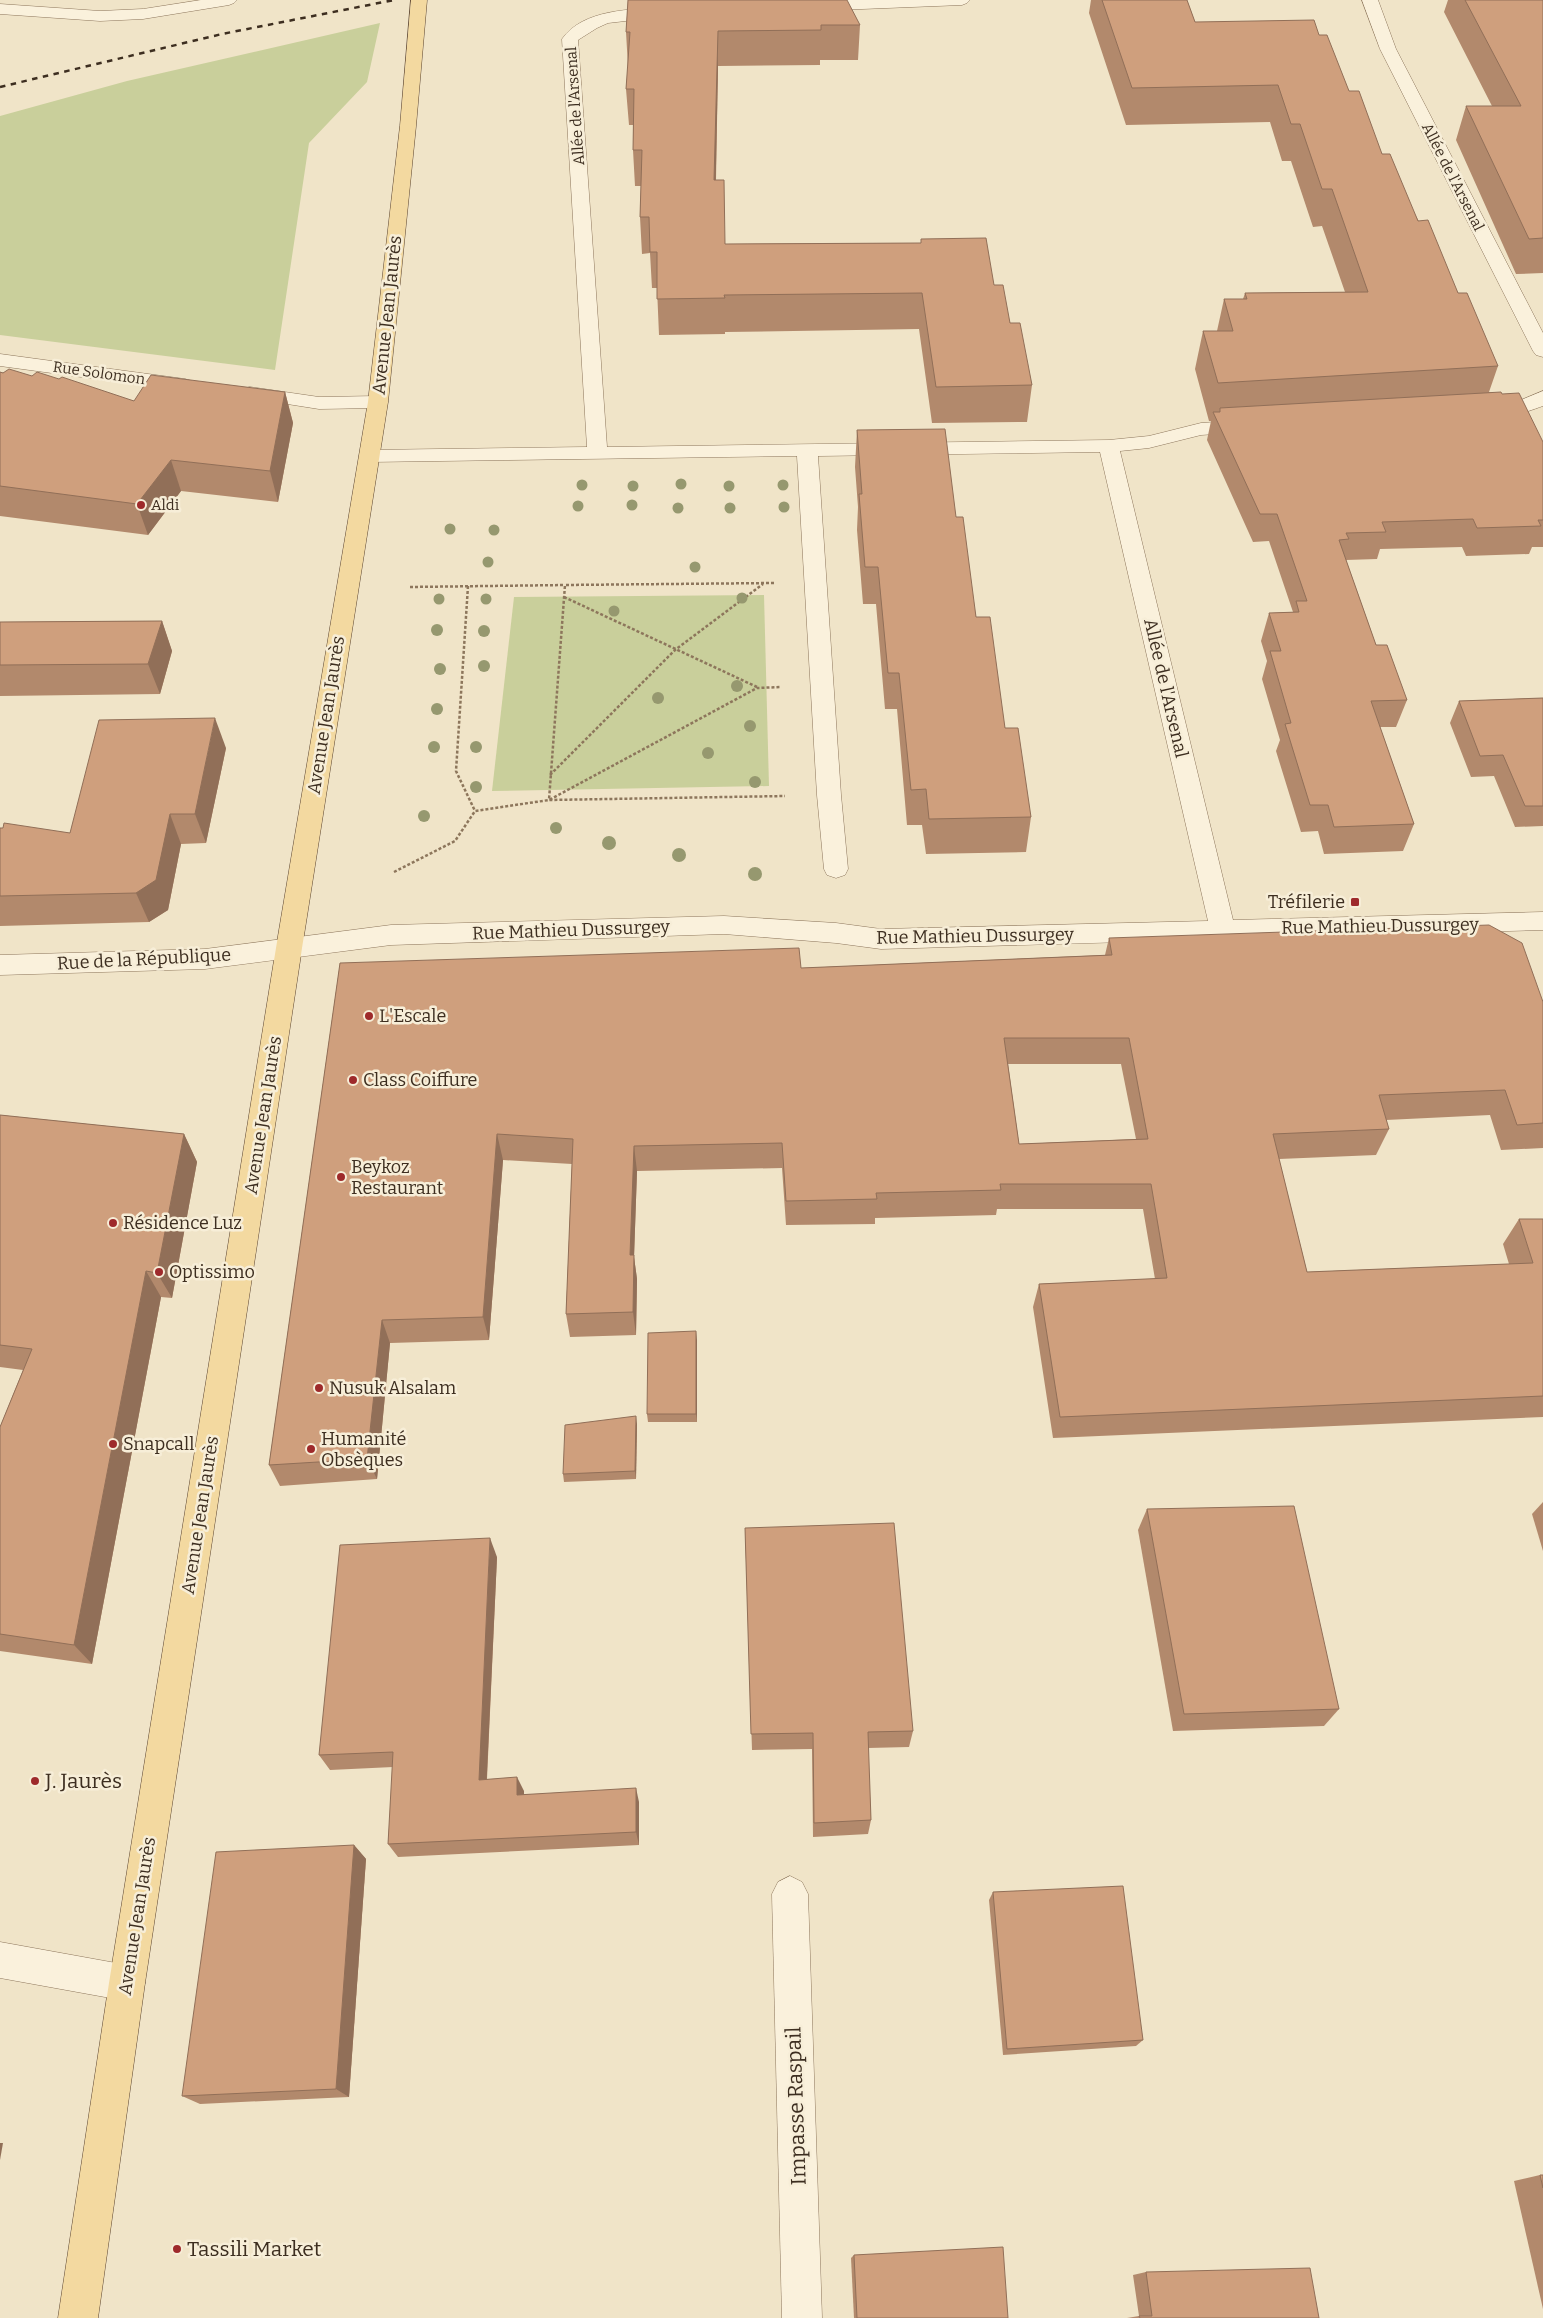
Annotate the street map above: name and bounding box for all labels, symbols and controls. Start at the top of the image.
street label: Allée de l'Arsenal [562,46,588,166]
street label: Allée de l'Arsenal [1418,120,1488,234]
street label: Avenue Jean Jaurès [368,234,406,396]
street label: Rue Solomon [52,358,147,388]
place label: Aldi [151,496,180,514]
marker: Aldi [135,499,147,511]
street label: Allée de l'Arsenal [1139,616,1193,760]
street label: Avenue Jean Jaurès [303,634,349,796]
place label: Tréfilerie [1268,891,1345,913]
marker: Tréfilerie [1349,896,1361,908]
street label: Rue Mathieu Dussurgey [1281,913,1480,939]
street label: Rue Mathieu Dussurgey [472,916,671,944]
street label: Rue Mathieu Dussurgey [876,923,1075,949]
street label: Rue de la République [56,943,232,975]
place label: L'Escale [379,1005,446,1027]
marker: L'Escale [363,1010,375,1022]
street label: Avenue Jean Jaurès [240,1034,286,1196]
place label: Class Coiffure [363,1069,477,1091]
marker: Class Coiffure [347,1074,359,1086]
place label: Beykoz Restaurant [351,1156,444,1199]
marker: Beykoz Restaurant [335,1171,347,1183]
place label: Résidence Luz [123,1212,242,1234]
marker: Résidence Luz [107,1217,119,1229]
place label: Optissimo [169,1261,255,1283]
marker: Optissimo [153,1266,165,1278]
place label: Nusuk Alsalam [329,1377,456,1399]
marker: Nusuk Alsalam [313,1382,325,1394]
place label: Humanité Obsèques [321,1428,406,1471]
place label: Snapcall [123,1433,194,1455]
street label: Avenue Jean Jaurès [177,1434,223,1596]
marker: Snapcall [107,1438,119,1450]
marker: Humanité Obsèques [305,1443,317,1455]
place label: J. Jaurès [44,1768,122,1794]
marker: J. Jaurès [29,1775,41,1787]
street label: Avenue Jean Jaurès [114,1835,160,1997]
street label: Impasse Raspail [780,2026,812,2186]
place label: Tassili Market [187,2236,322,2262]
marker: Tassili Market [171,2243,183,2255]

